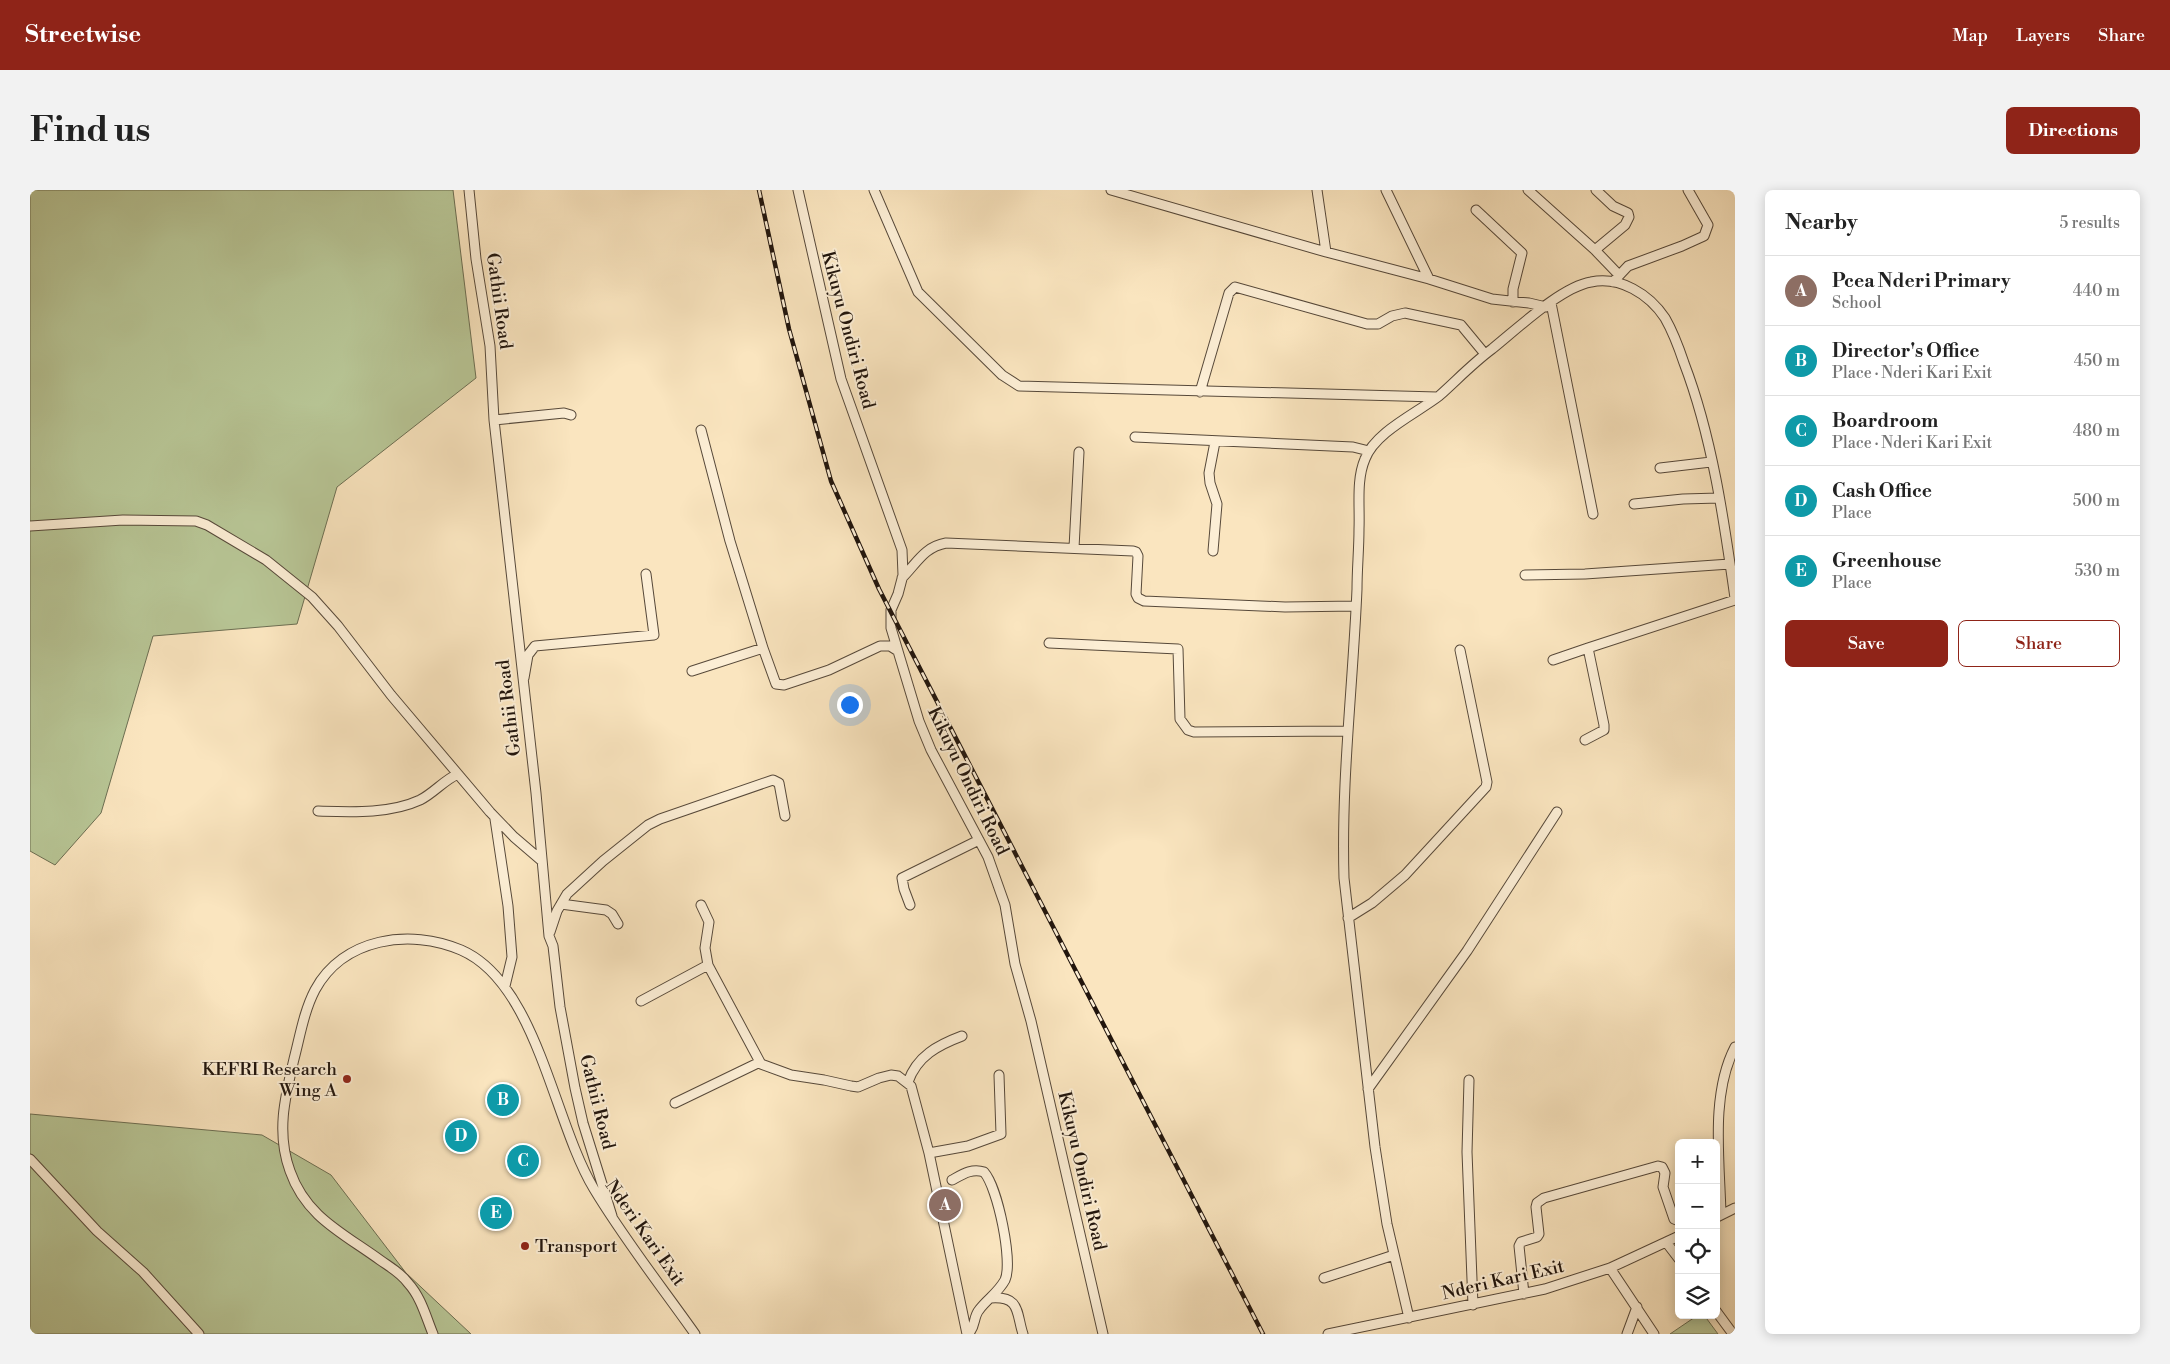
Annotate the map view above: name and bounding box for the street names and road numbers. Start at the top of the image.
street label: Kikuyu Ondiri Road [816,249,880,412]
street label: Gathii Road [481,251,517,351]
street label: Gathii Road [492,658,526,758]
street label: Kikuyu Ondiri Road [922,703,1014,860]
street label: Gathii Road [574,1052,620,1153]
street label: Kikuyu Ondiri Road [1053,1089,1112,1253]
street label: Nderi Kari Exit [600,1175,691,1291]
street label: Nderi Kari Exit [1440,1255,1567,1305]

